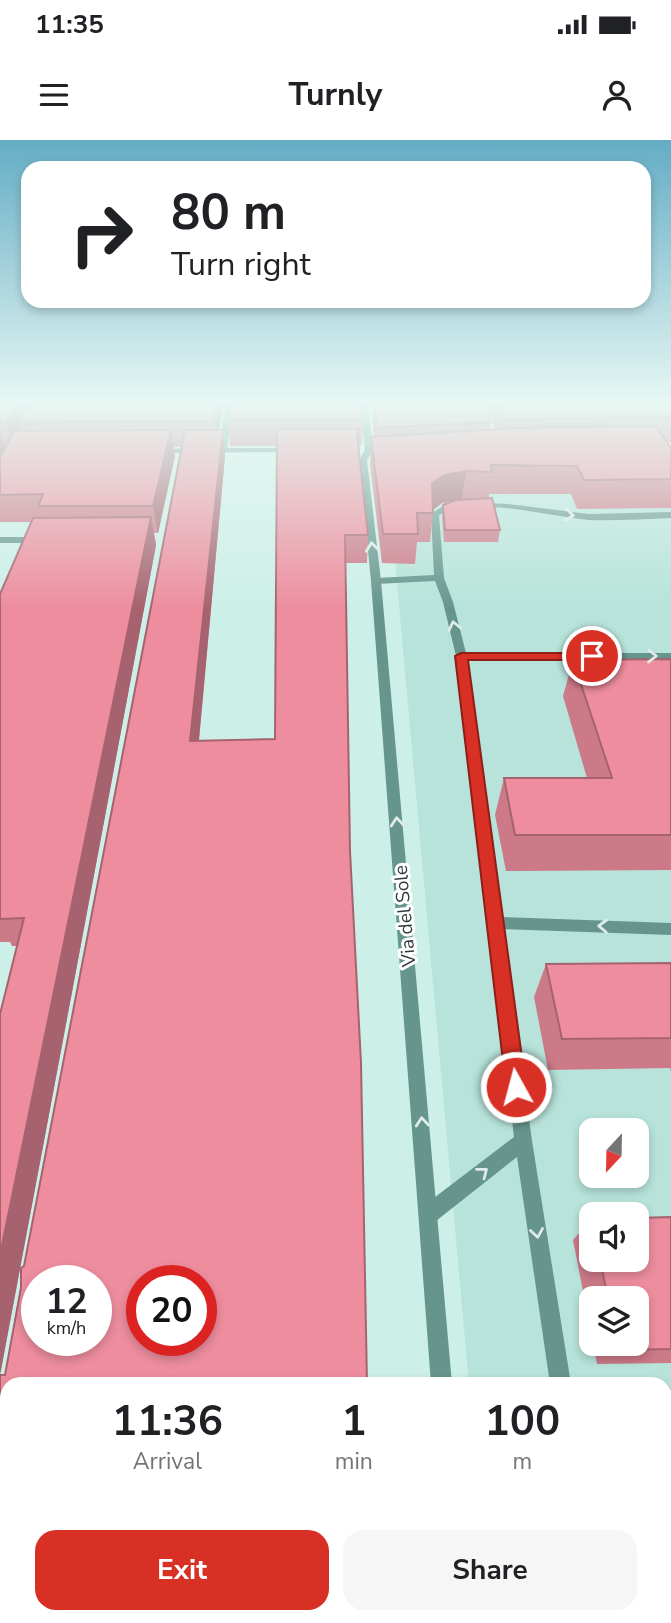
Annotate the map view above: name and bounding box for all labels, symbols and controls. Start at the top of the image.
text: 11:35 [35,7,104,42]
text: Turnly [289,73,382,116]
icon: menu [35,76,73,114]
icon: person [598,76,636,114]
text: 80 m [171,179,286,246]
icon: right [56,189,147,280]
text: Turn right [171,243,311,286]
one-way arrow [563,507,575,522]
one-way arrow [365,541,380,552]
one-way arrow [448,620,462,632]
pin [562,626,622,686]
icon: arrive [573,637,611,675]
one-way arrow [647,648,657,664]
one-way arrow [390,816,405,827]
street label: Via del Sole [388,864,422,969]
one-way arrow [597,919,608,934]
position arrow [479,1050,553,1124]
one-way arrow [415,1116,430,1127]
north arrow [579,1118,649,1188]
map controls [579,1118,649,1356]
one-way arrow [476,1168,488,1181]
button: sound [579,1202,649,1272]
one-way arrow [529,1227,544,1239]
speed limit sign: 20 [126,1265,217,1356]
text: 12 [45,1278,88,1325]
button: layers [579,1286,649,1356]
text: km/h [47,1316,86,1340]
text: 11:36 [112,1393,223,1450]
text: 1 [341,1393,366,1450]
text: 100 [485,1393,560,1450]
text: Arrival [133,1446,202,1477]
text: min [335,1446,373,1477]
text: m [513,1446,532,1477]
button: Exit [35,1530,329,1610]
button: Share [343,1530,637,1610]

